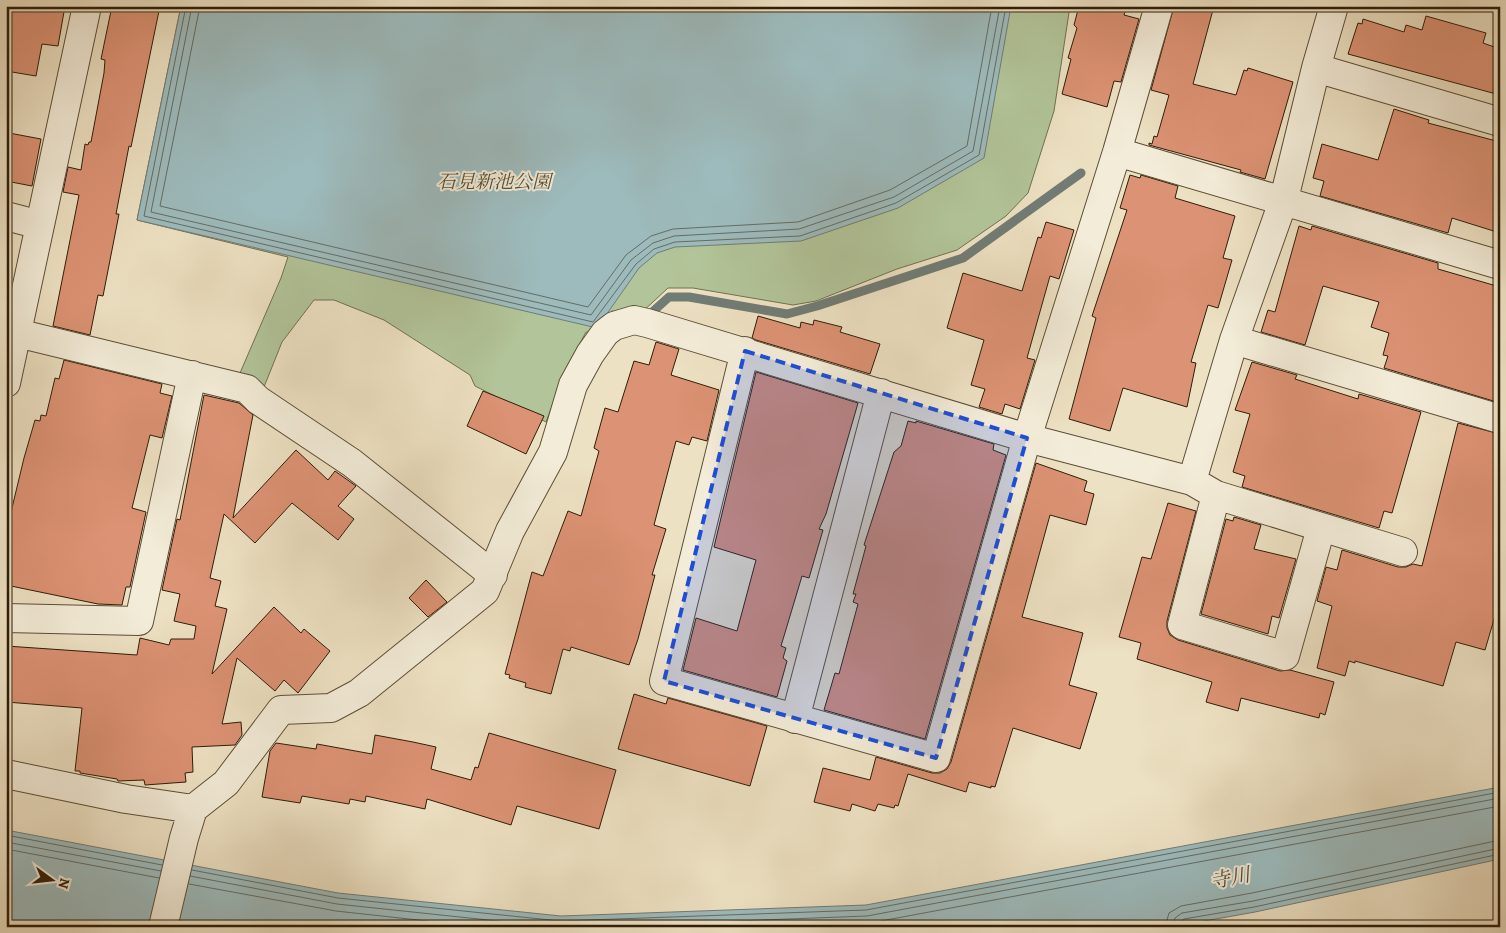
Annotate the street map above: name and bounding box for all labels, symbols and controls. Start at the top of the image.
park label: 石見新池公園 [437,169,554,195]
north arrow [28,856,78,906]
water label: 寺川 [1208,861,1254,895]
text: N [54,876,75,891]

